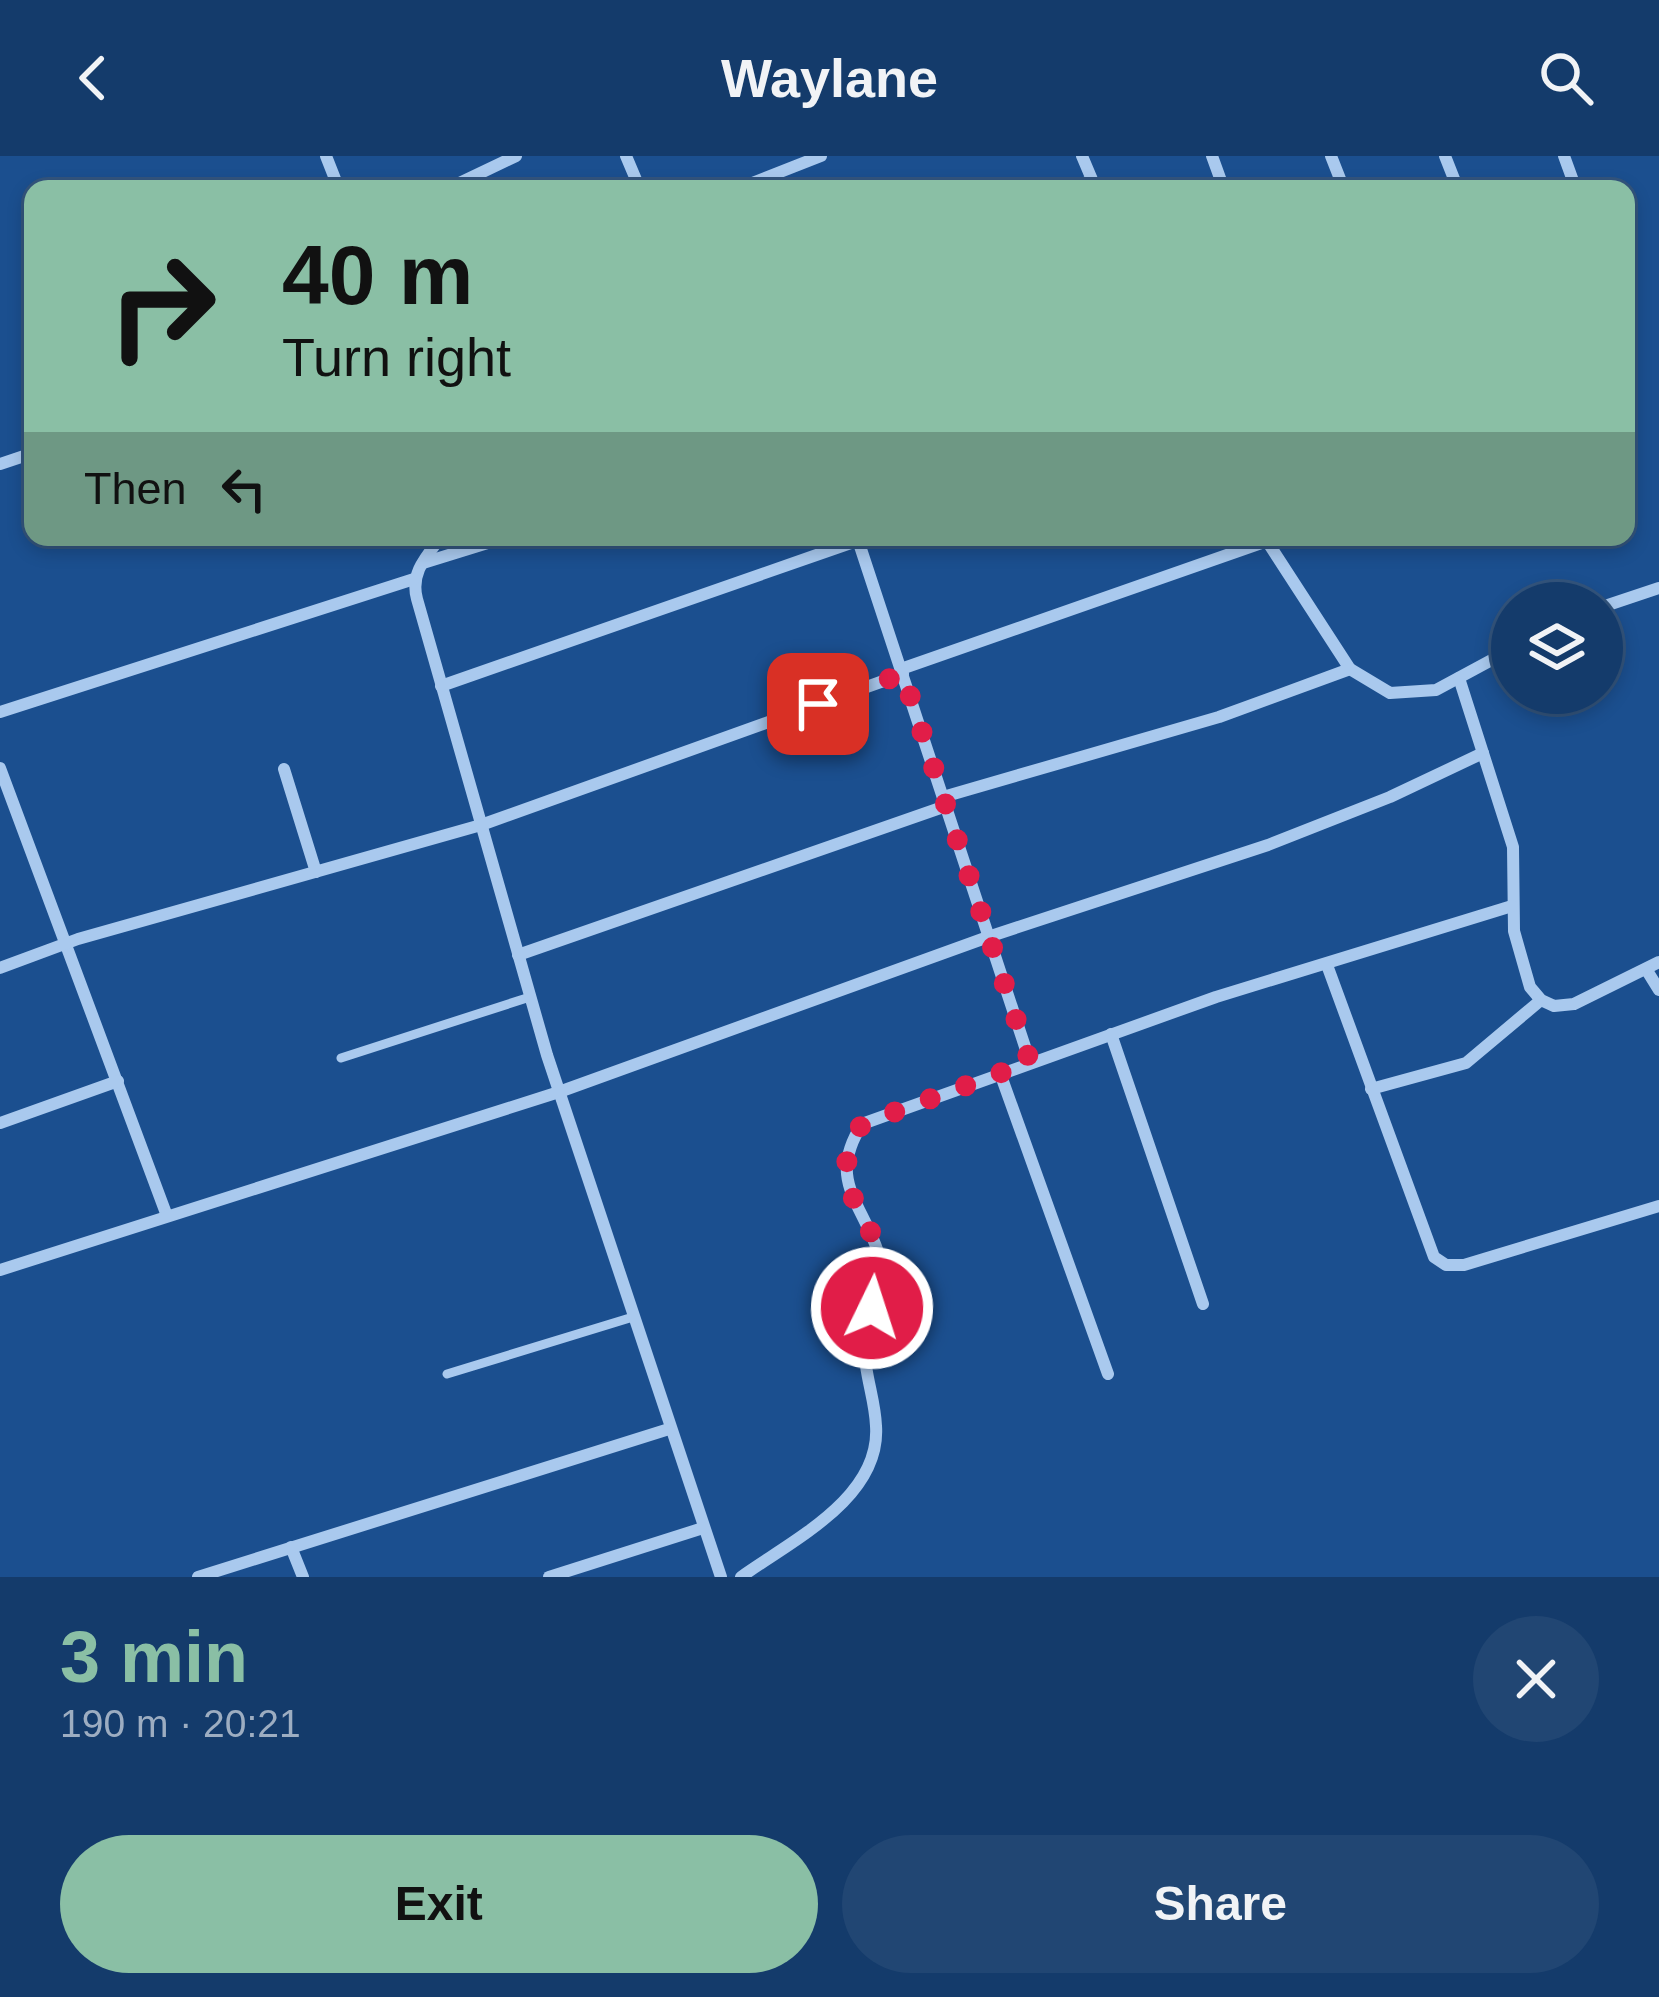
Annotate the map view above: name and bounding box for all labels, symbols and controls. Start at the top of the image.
icon: back [60,45,126,111]
icon: search [1533,45,1599,111]
text: Waylane [721,48,938,108]
icon: right [84,228,240,384]
text: 40 m [282,228,473,322]
text: Turn right [282,327,511,387]
icon: left [211,456,277,522]
text: Then [84,463,187,514]
map controls [1491,582,1623,714]
button: layers [1491,582,1623,714]
pin [767,653,869,755]
icon: arrive [785,671,851,737]
position arrow [809,1245,935,1371]
button: close [1473,1616,1599,1742]
text: 3 min [60,1617,248,1697]
text: 190 m · 20:21 [60,1702,301,1745]
button: Exit [60,1835,818,1973]
button: Share [842,1835,1599,1973]

